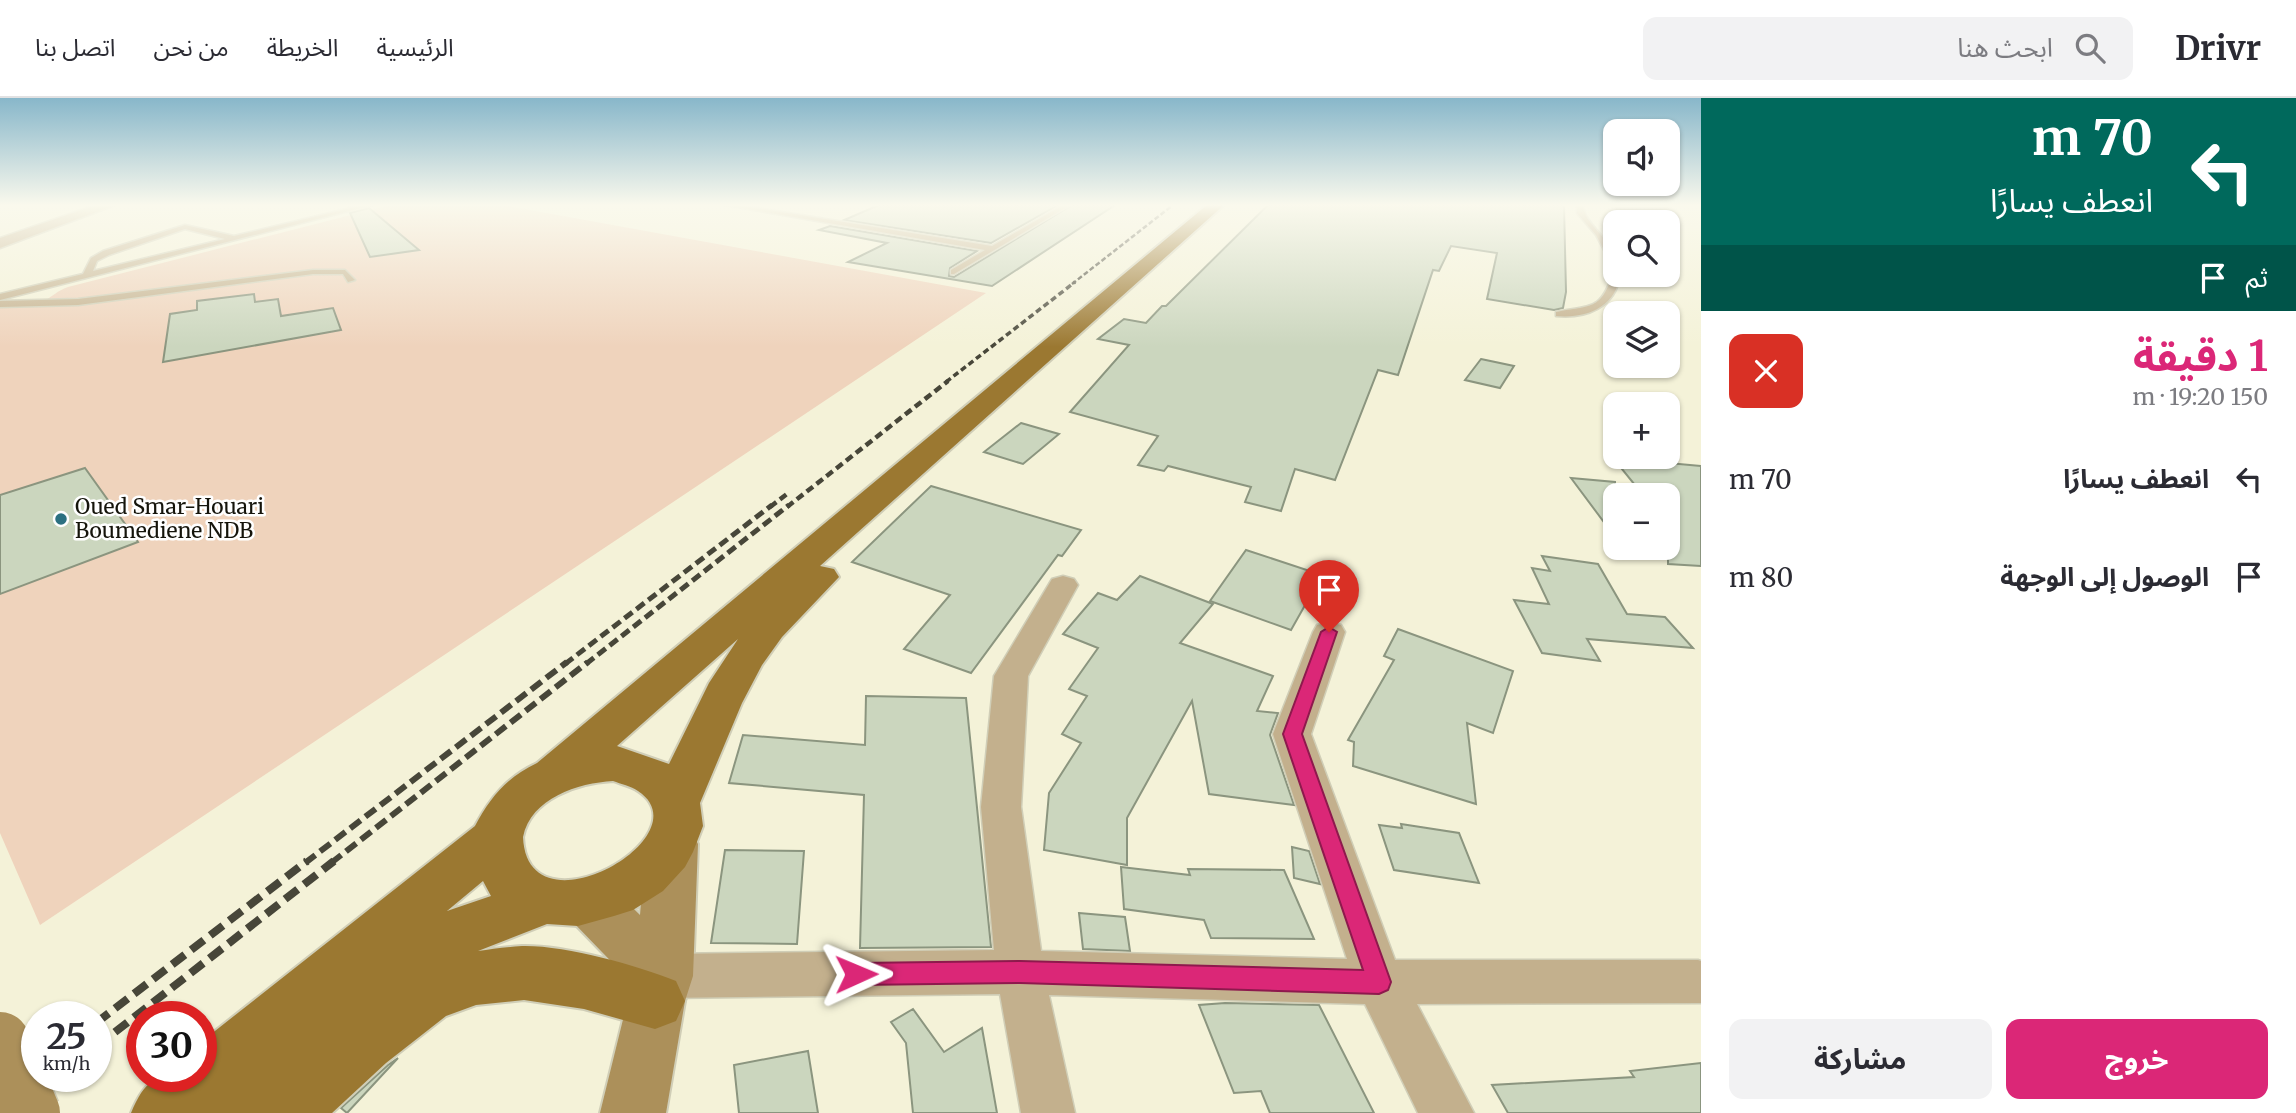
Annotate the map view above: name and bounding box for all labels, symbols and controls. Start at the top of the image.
search box [1643,17,2133,80]
text: Drivr [2175,28,2261,69]
icon: search [2071,29,2109,67]
text: ابحث هنا [1957,31,2053,64]
text: اتصل بنا [35,32,116,63]
text: من نحن [154,32,229,63]
text: الخريطة [267,32,339,63]
text: الرئيسية [377,32,454,63]
text: 70 m [2032,107,2153,168]
map controls [1603,119,1680,560]
button: sound [1603,119,1680,196]
icon: left [2177,126,2268,217]
text: انعطف يسارًا [1990,181,2153,221]
button: search [1603,210,1680,287]
icon: arrive [2194,259,2232,297]
text: ثم [2246,261,2268,294]
button: layers [1603,301,1680,378]
text: 1 دقيقة [2133,330,2268,382]
button: close [1729,334,1803,408]
text: 150 m · 19:20 [2133,382,2268,411]
button: + [1603,392,1680,469]
icon: left [2230,460,2268,498]
text: انعطف يسارًا [2063,462,2209,495]
text: 70 m [1729,463,1792,496]
button: − [1603,483,1680,560]
place label: Oued Smar-Houari Boumediene NDB [75,493,264,544]
marker: Oued Smar-Houari Boumediene NDB [53,511,69,527]
icon: arrive [2230,558,2268,596]
pin [1299,560,1359,632]
text: الوصول إلى الوجهة [2000,560,2209,593]
text: 80 m [1729,561,1793,594]
icon: arrive [1310,571,1348,609]
position arrow [819,937,893,1011]
speed limit sign: 30 [126,1001,217,1092]
text: 25 [46,1015,87,1059]
button: مشاركة [1729,1019,1992,1099]
button: خروج [2006,1019,2268,1099]
text: km/h [43,1052,90,1075]

